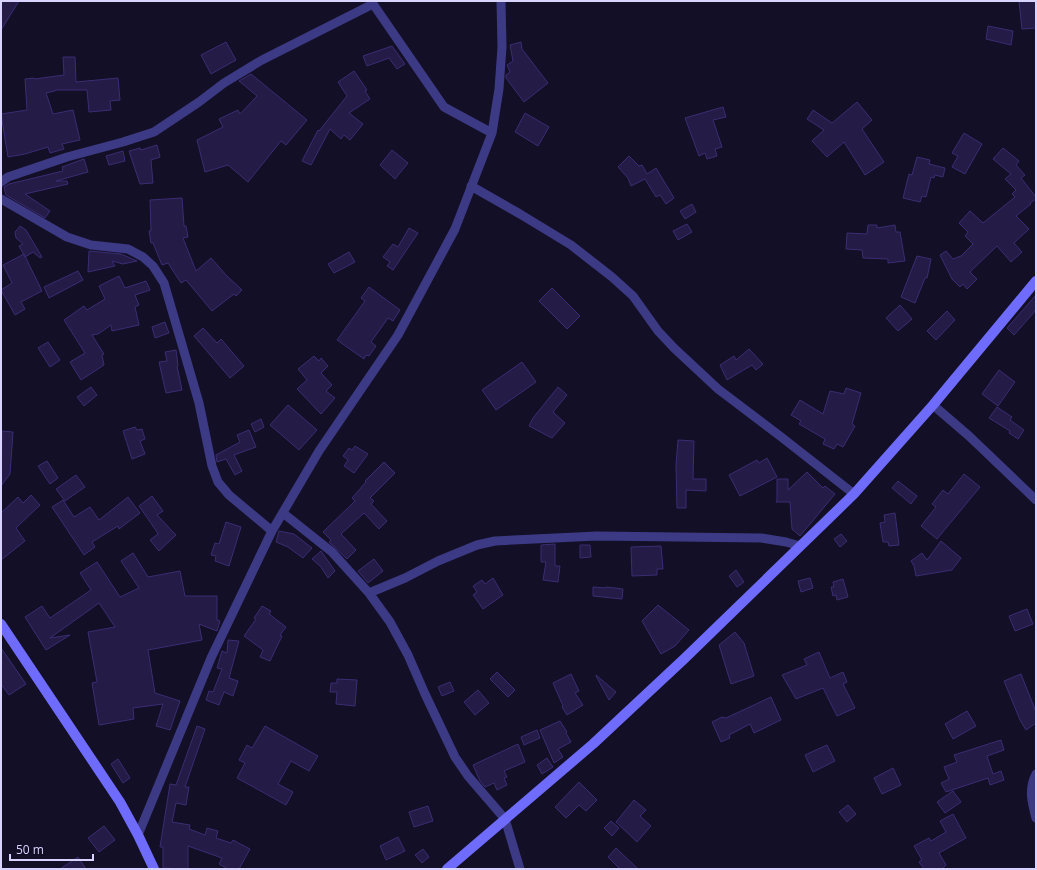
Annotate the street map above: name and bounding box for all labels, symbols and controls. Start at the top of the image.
scale bar [10,836,93,862]
text: 50 m [16,841,44,858]

